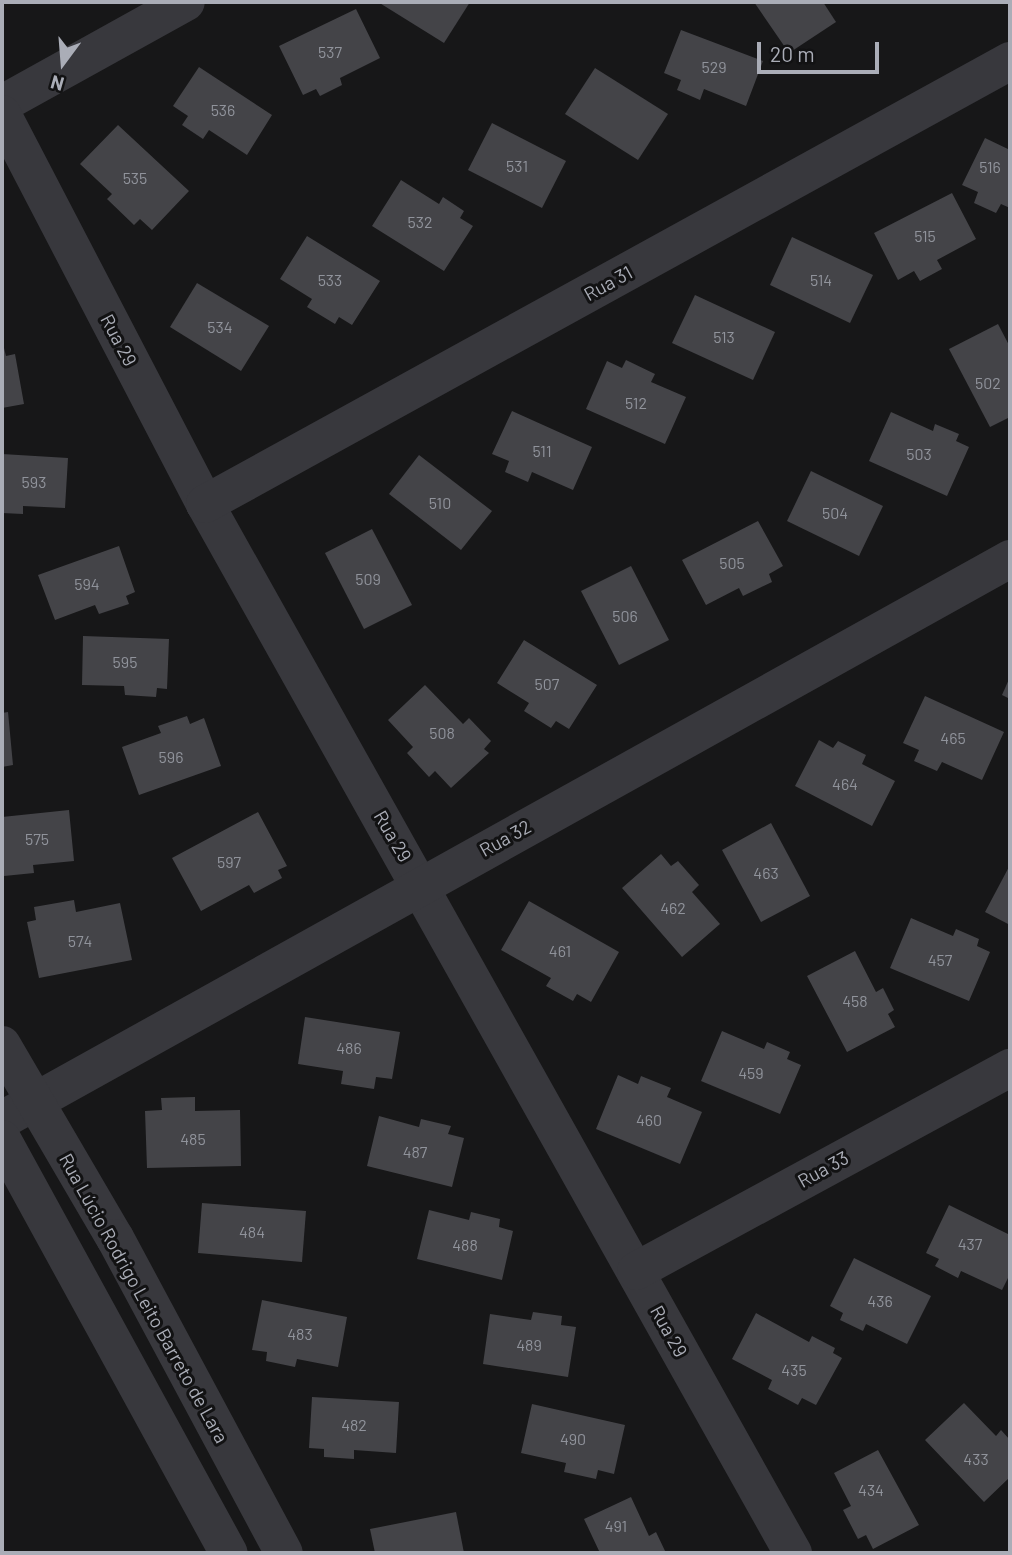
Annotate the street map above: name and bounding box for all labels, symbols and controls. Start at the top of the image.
north arrow [28,28,98,98]
scale bar [760,28,883,72]
text: 20 m [770,41,815,66]
house number: 537 [318,42,342,62]
house number: 529 [701,57,727,77]
text: N [48,71,66,96]
house number: 536 [211,100,235,120]
house number: 531 [506,156,528,176]
house number: 516 [979,157,1001,177]
house number: 535 [123,168,147,188]
house number: 532 [407,212,433,232]
house number: 515 [914,226,936,246]
street label: Rua 31 [580,261,636,305]
house number: 533 [318,270,342,290]
house number: 514 [810,270,832,290]
street label: Rua 29 [96,310,142,370]
house number: 534 [207,317,233,337]
house number: 513 [713,327,735,347]
house number: 502 [975,373,1001,393]
house number: 512 [625,393,647,413]
house number: 511 [532,441,552,461]
house number: 503 [906,444,932,464]
house number: 593 [22,472,46,492]
house number: 510 [429,493,451,513]
house number: 504 [822,503,848,523]
house number: 505 [719,553,745,573]
house number: 509 [355,569,381,589]
house number: 594 [74,574,100,594]
house number: 506 [612,606,638,626]
house number: 595 [113,652,137,672]
house number: 507 [535,674,559,694]
house number: 508 [429,723,455,743]
house number: 465 [940,728,966,748]
house number: 596 [159,747,183,767]
house number: 464 [832,774,858,794]
street label: Rua 29 [369,806,417,866]
street label: Rua 32 [475,815,535,861]
house number: 575 [25,829,49,849]
house number: 597 [217,852,241,872]
house number: 463 [753,863,779,883]
house number: 462 [660,898,686,918]
house number: 574 [68,931,92,951]
house number: 461 [549,941,571,961]
house number: 457 [928,950,952,970]
house number: 458 [842,991,868,1011]
house number: 486 [336,1038,362,1058]
house number: 459 [738,1063,764,1083]
house number: 460 [636,1110,662,1130]
house number: 485 [180,1129,206,1149]
house number: 487 [403,1142,427,1162]
street label: Rua 33 [793,1146,853,1192]
street label: Rua Lúcio Rodrigo Leito Barreto de Lara [55,1149,233,1447]
house number: 484 [239,1222,265,1242]
house number: 437 [958,1234,982,1254]
house number: 488 [452,1235,478,1255]
house number: 436 [867,1291,893,1311]
street label: Rua 29 [646,1301,692,1361]
house number: 483 [287,1324,313,1344]
house number: 489 [516,1335,542,1355]
house number: 435 [781,1360,807,1380]
house number: 482 [341,1415,367,1435]
house number: 490 [560,1429,586,1449]
house number: 433 [963,1449,989,1469]
house number: 434 [858,1480,884,1500]
house number: 491 [605,1516,627,1536]

